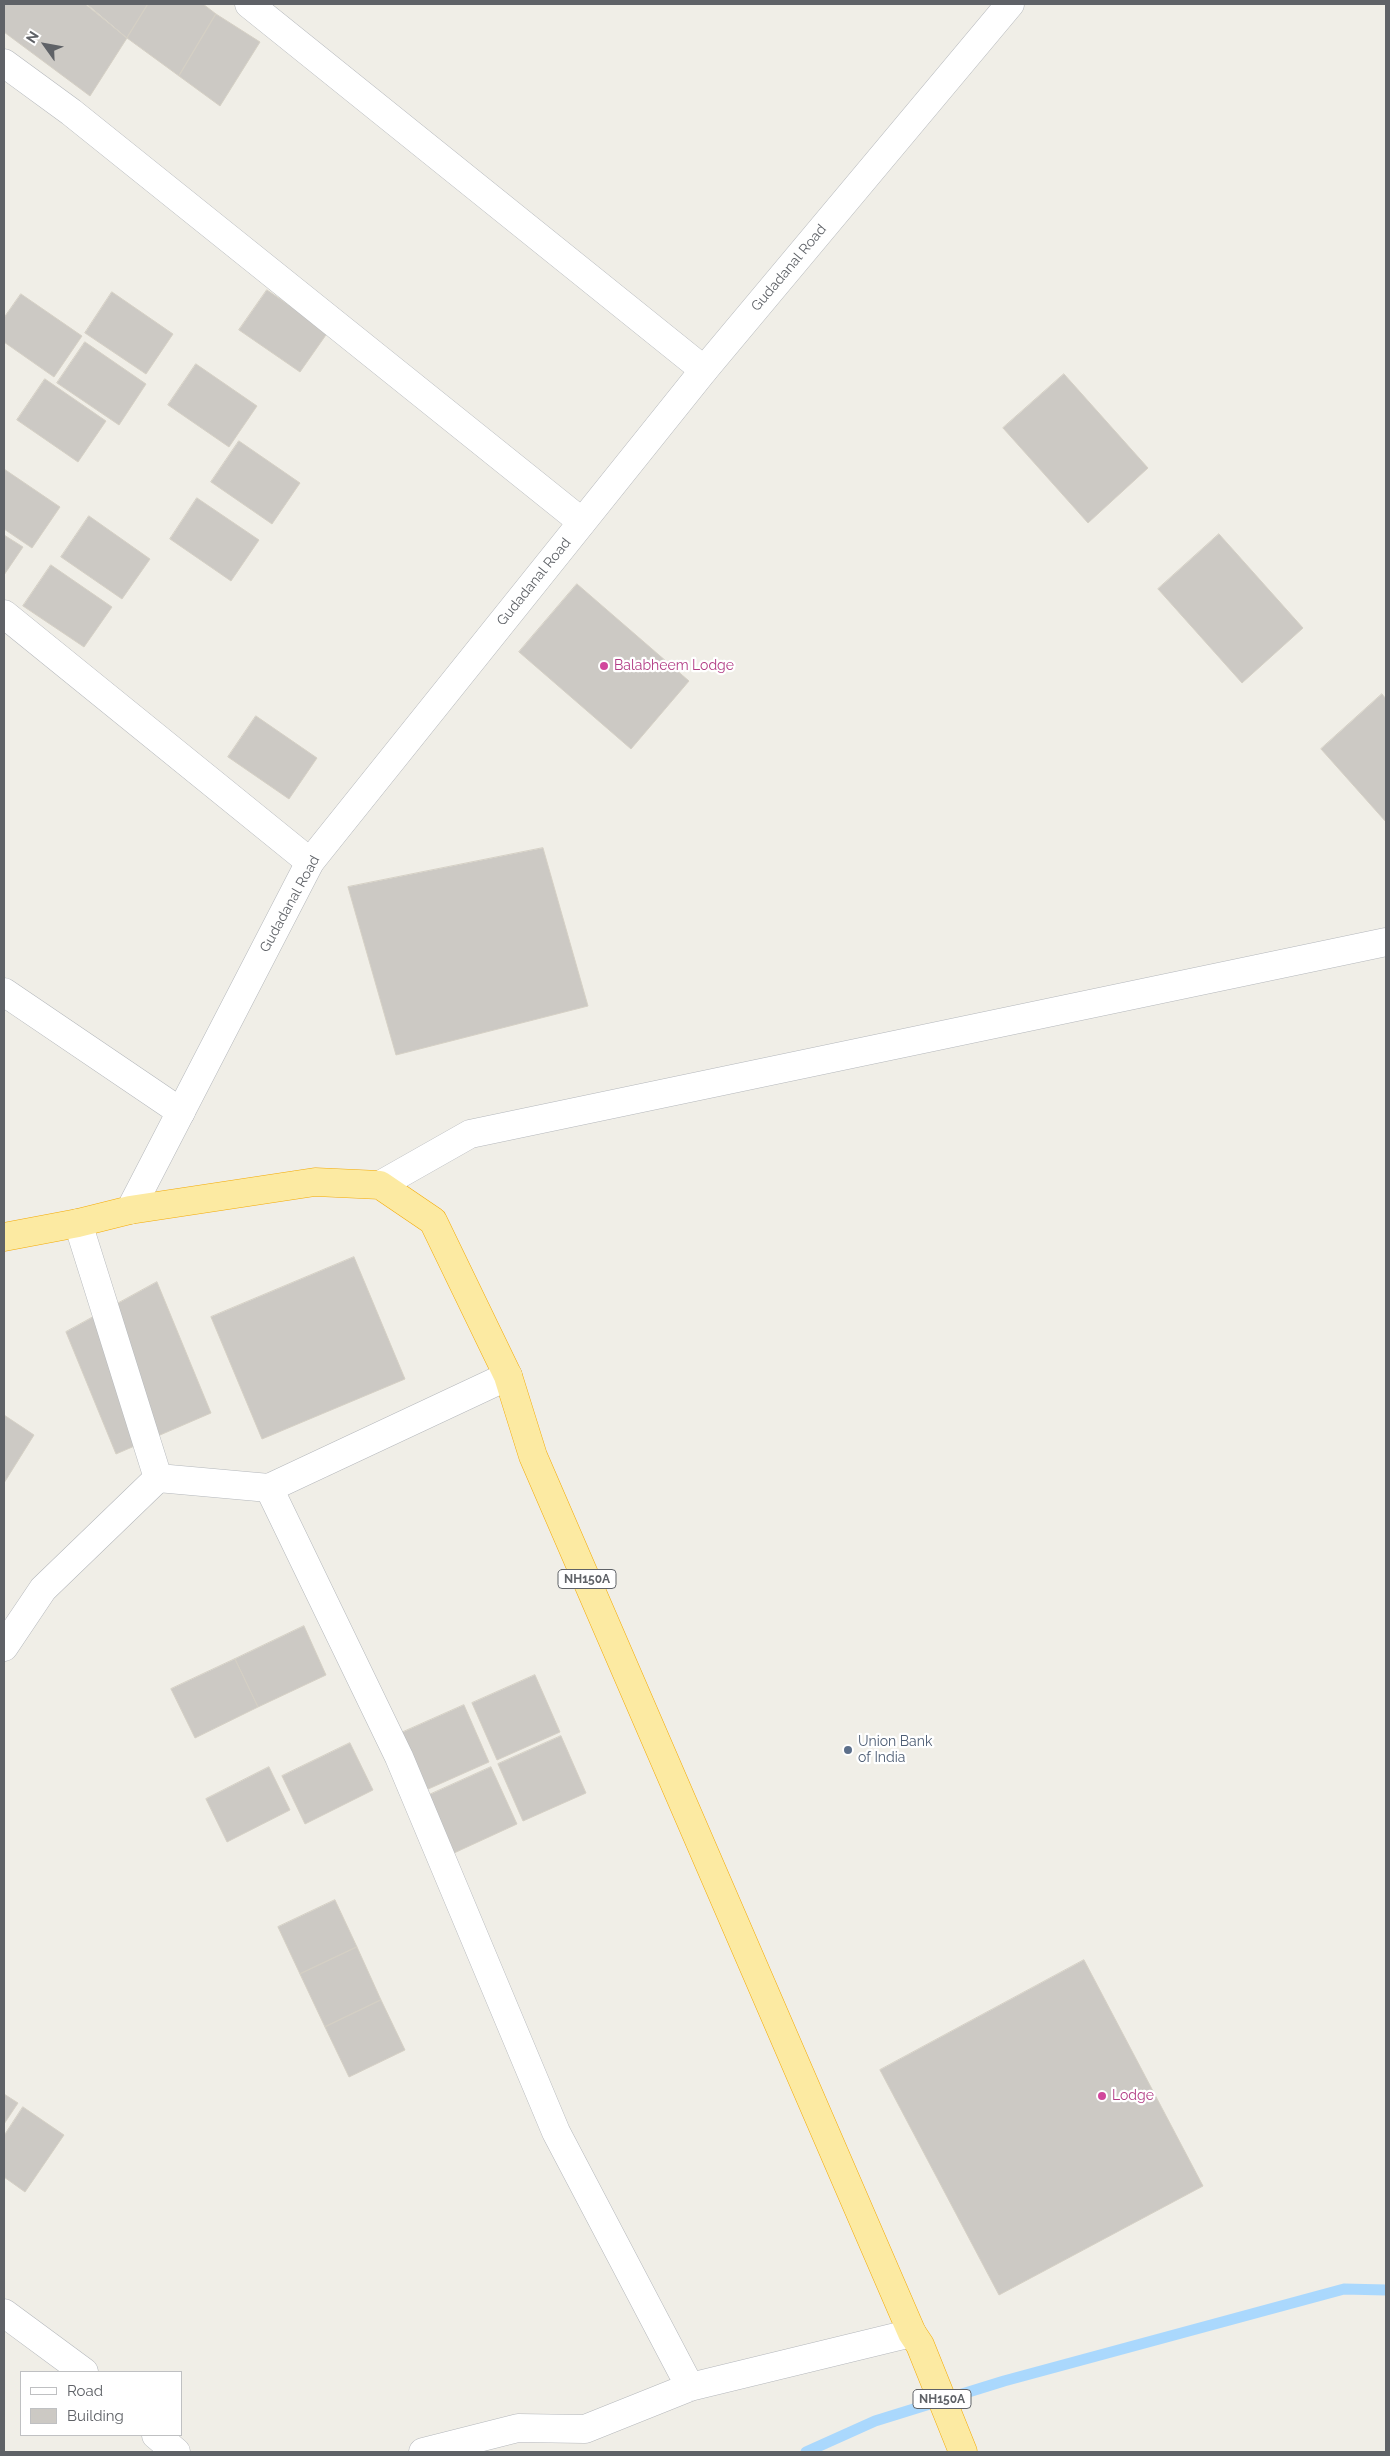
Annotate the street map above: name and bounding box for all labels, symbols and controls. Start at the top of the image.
north arrow [20,20,70,70]
text: N [23,28,42,46]
street label: Gudadanal Road [748,221,830,315]
street label: Gudadanal Road [494,535,574,629]
place label: Balabheem Lodge [614,658,734,674]
marker: Balabheem Lodge [598,660,610,672]
street label: Gudadanal Road [257,853,323,955]
road number: NH150A [558,1570,616,1588]
place label: Union Bank of India [858,1734,932,1766]
marker: Union Bank of India [842,1744,854,1756]
place label: Lodge [1112,2088,1154,2104]
marker: Lodge [1096,2090,1108,2102]
legend [20,2371,182,2436]
text: Road [67,2382,103,2400]
road number: NH150A [913,2390,971,2408]
text: Building [67,2407,124,2425]

